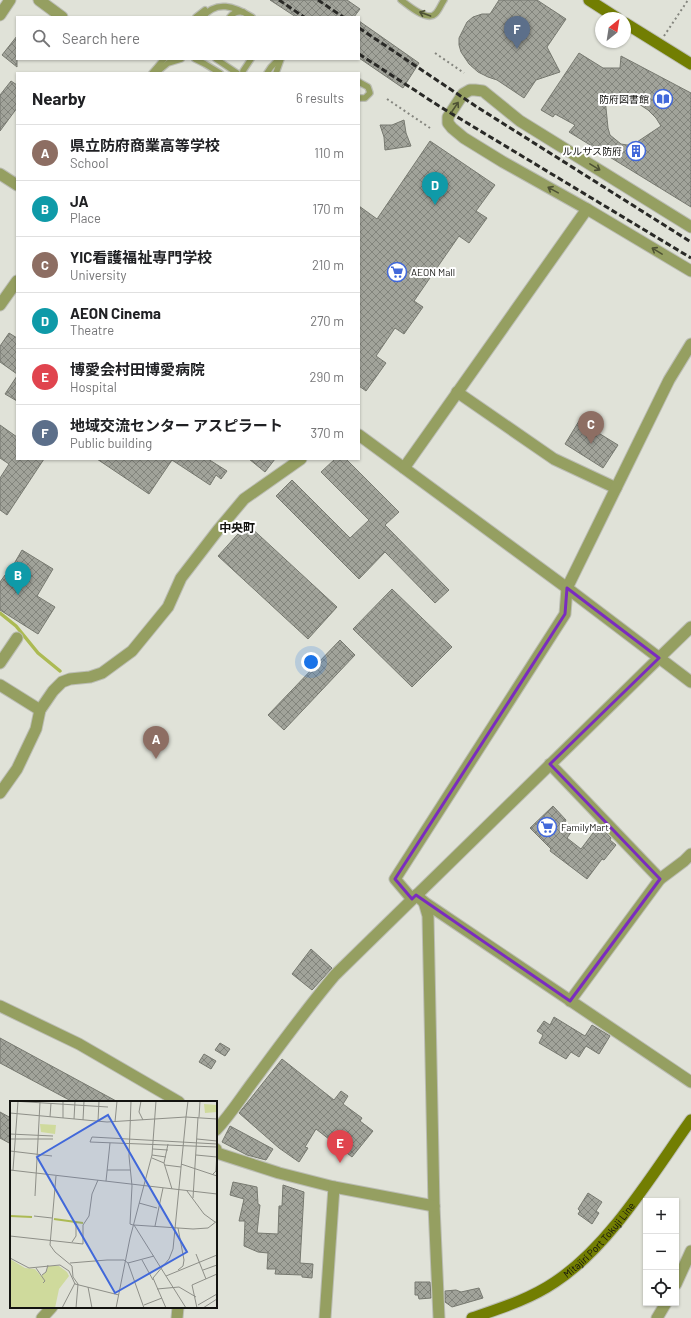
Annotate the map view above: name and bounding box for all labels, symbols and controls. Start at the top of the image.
one-way arrow [418,10,431,17]
north arrow [595,12,631,48]
search box [16,16,360,60]
pin: F [504,16,530,49]
icon: search [30,27,52,49]
text: Search here [62,29,140,47]
text: Nearby [32,88,86,108]
library icon: 防府図書館 [652,88,674,110]
text: 6 results [296,90,344,106]
place label: 防府図書館 [599,93,649,105]
one-way arrow [451,102,459,113]
text: 県立防府商業高等学校 [70,136,220,154]
building icon: ルルサス防府 [625,140,647,162]
text: A [41,145,49,161]
text: 110 m [314,145,344,161]
place label: ルルサス防府 [562,145,622,157]
text: School [70,155,108,171]
one-way arrow [589,164,601,172]
pin: D [422,172,448,205]
one-way arrow [548,186,560,194]
text: JA [70,192,89,210]
text: B [41,201,49,217]
text: 170 m [313,201,344,217]
text: Place [70,210,101,226]
one-way arrow [651,246,663,254]
text: YIC看護福祉専門学校 [70,248,212,266]
text: C [41,257,49,273]
text: 210 m [312,257,344,273]
supermarket icon: AEON Mall [386,261,408,283]
place label: AEON Mall [411,266,455,278]
text: University [70,267,127,283]
text: AEON Cinema [70,304,161,322]
text: D [41,313,49,329]
text: 270 m [310,313,344,329]
text: Theatre [70,322,114,338]
text: 博愛会村田博愛病院 [70,360,205,378]
text: E [41,369,49,385]
text: 290 m [310,369,344,385]
text: Hospital [70,379,117,395]
pin: C [578,411,604,444]
text: 地域交流センター アスピラート [70,416,283,434]
text: F [41,425,49,441]
text: 370 m [310,425,344,441]
text: Public building [70,435,152,451]
district label: 中央町 [219,520,255,534]
pin: B [5,562,31,595]
your location [301,652,321,672]
pin: A [143,726,169,759]
supermarket icon: FamilyMart [536,816,558,838]
place label: FamilyMart [561,821,609,833]
inset map [10,1101,217,1308]
pin: E [327,1130,353,1163]
map controls [643,1198,679,1306]
button: + [643,1198,679,1234]
street label: Mitajiri Port Tokuji Line [561,1200,637,1280]
button: − [643,1234,679,1270]
button: locate [643,1270,679,1306]

